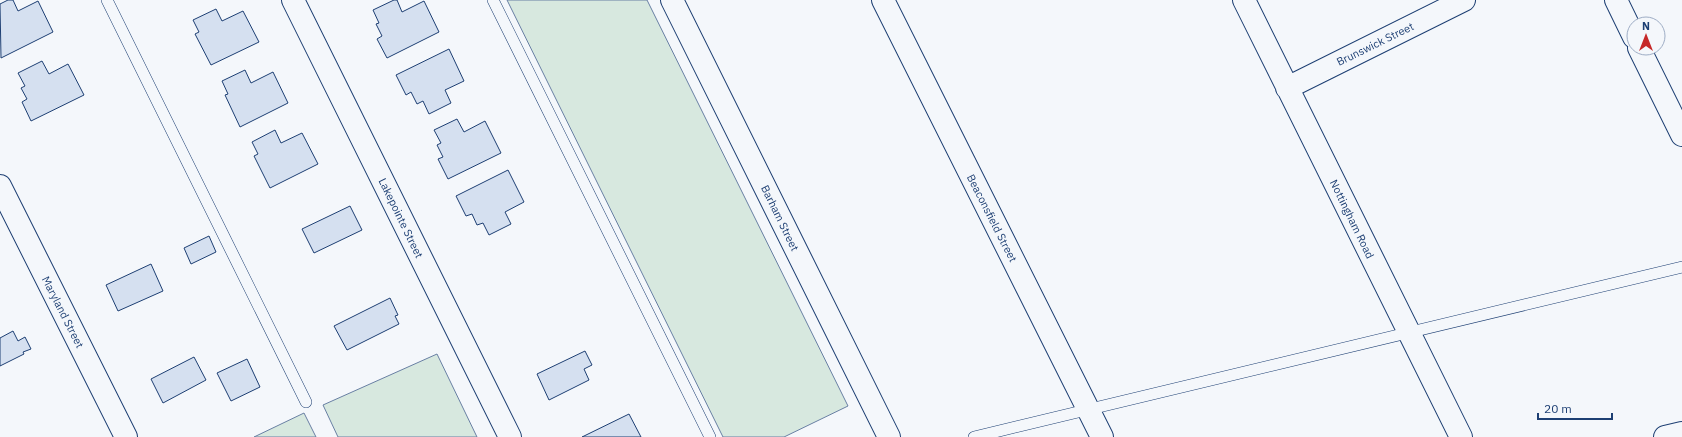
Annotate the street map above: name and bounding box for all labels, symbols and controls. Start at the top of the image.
north arrow [1626,16,1666,56]
street label: Brunswick Street [1334,19,1416,69]
text: N [1642,19,1650,33]
street label: Beaconsfield Street [964,172,1020,264]
street label: Lakepointe Street [376,176,426,260]
street label: Nottingham Road [1327,177,1377,261]
street label: Barham Street [758,183,802,253]
street label: Maryland Street [39,274,87,350]
scale bar [1538,395,1612,421]
text: 20 m [1544,401,1572,416]

